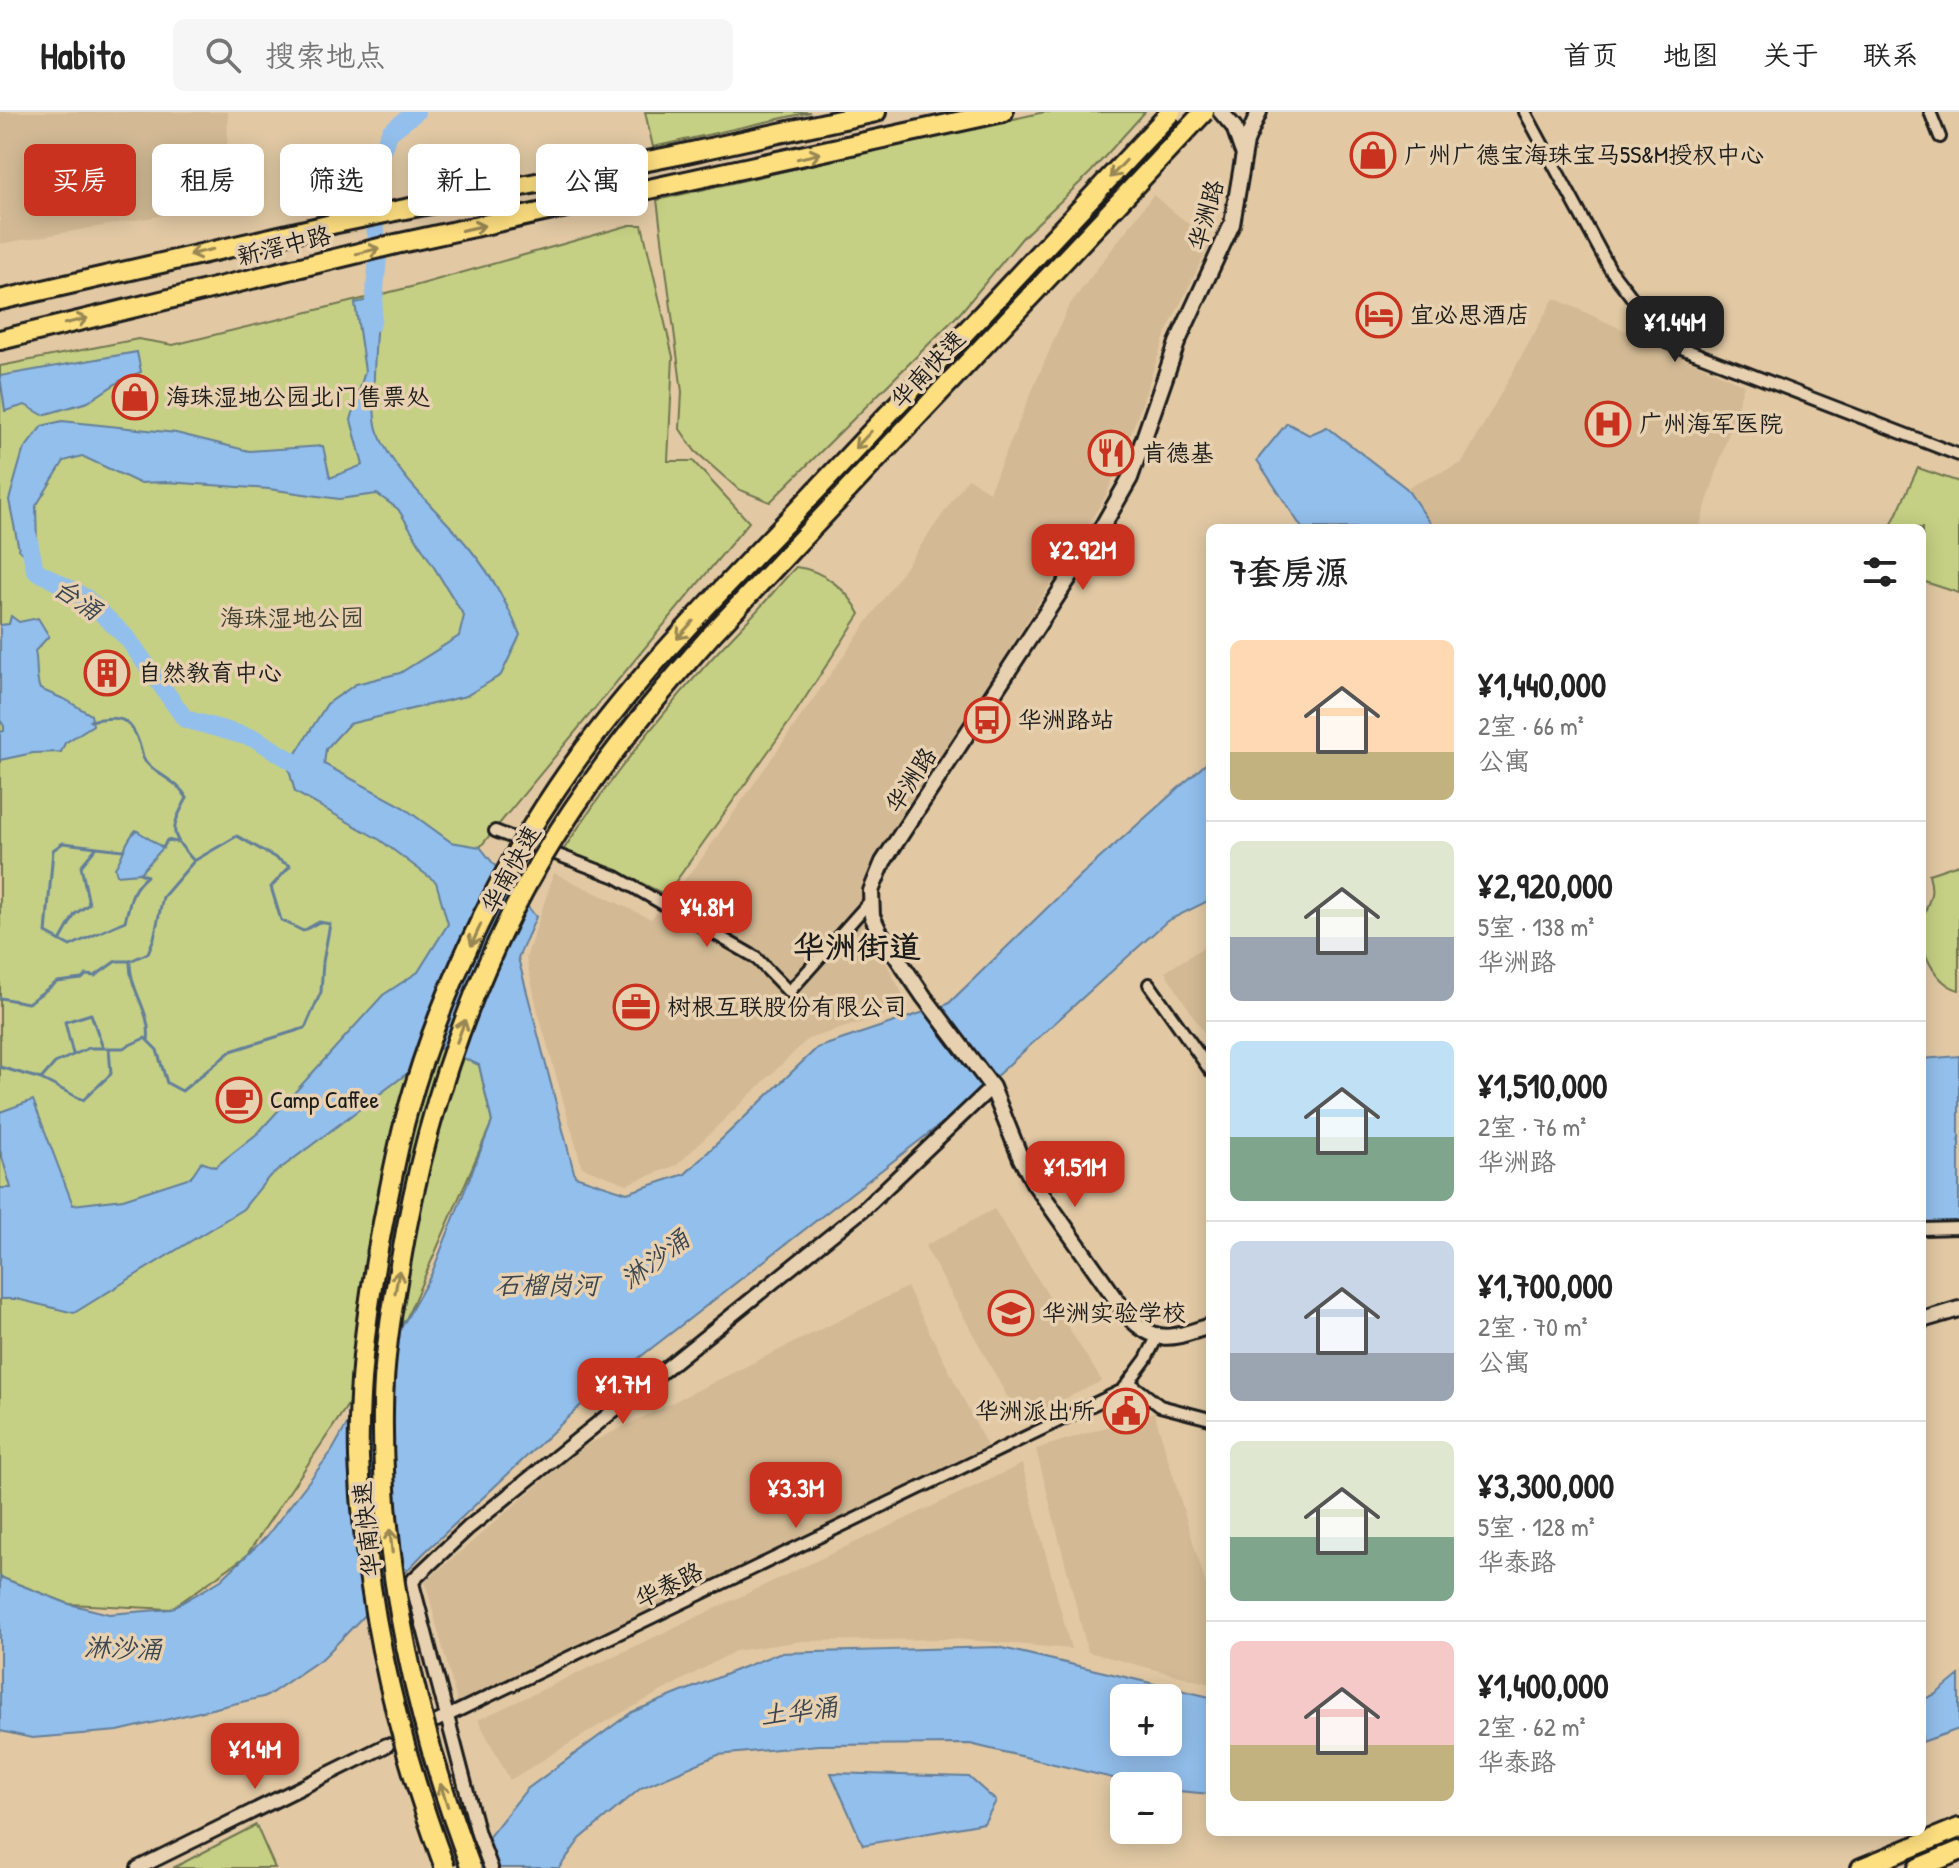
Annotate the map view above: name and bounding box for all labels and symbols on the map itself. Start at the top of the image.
shop icon: 广州广德宝海珠宝马5S&M授权中心 [1349,131,1397,179]
place label: 广州广德宝海珠宝马5S&M授权中心 [1404,138,1764,170]
one-way arrow [796,148,821,163]
one-way arrow [1108,159,1127,179]
street label: 华洲路 [1180,176,1230,254]
street label: 新滘中路 [233,218,334,272]
one-way arrow [459,220,485,235]
one-way arrow [355,243,380,258]
one-way arrow [189,246,215,261]
hotel icon: 宜必思酒店 [1355,291,1403,339]
pin: ¥1.44M [1610,296,1740,364]
place label: 宜必思酒店 [1410,298,1530,330]
one-way arrow [62,313,88,328]
street label: 华南快速 [883,322,972,414]
shop icon: 海珠湿地公园北门售票处 [111,373,159,421]
place label: 海珠湿地公园北门售票处 [166,380,430,412]
hospital icon: 广州海军医院 [1584,400,1632,448]
place label: 广州海军医院 [1639,407,1783,439]
restaurant icon: 肯德基 [1087,429,1135,477]
one-way arrow [855,430,873,450]
place label: 肯德基 [1142,436,1214,468]
pin: ¥2.92M [1018,524,1148,592]
water label: 台涌 [47,569,110,628]
park label: 海珠湿地公园 [220,601,364,633]
one-way arrow [676,620,695,640]
building icon: 自然教育中心 [83,649,131,697]
place label: 自然教育中心 [138,656,282,688]
bus stop icon: 华洲路站 [963,696,1011,744]
place label: 华洲路站 [1018,703,1114,735]
street label: 华洲路 [877,741,943,818]
street label: 华南快速 [473,819,547,918]
pin: ¥4.8M [651,881,763,949]
one-way arrow [467,922,482,947]
district label: 华洲街道 [793,925,921,968]
office icon: 树根互联股份有限公司 [612,983,660,1031]
place label: 树根互联股份有限公司 [667,990,907,1022]
one-way arrow [455,1019,469,1044]
cafe icon: Camp Caffee [215,1076,263,1124]
place label: Camp Caffee [270,1083,379,1115]
pin: ¥1.51M [1010,1141,1140,1209]
water label: 淋沙涌 [613,1221,697,1296]
water label: 石榴岗河 [495,1267,603,1302]
one-way arrow [390,1270,405,1295]
school or university icon: 华洲实验学校 [987,1289,1035,1337]
place label: 华洲实验学校 [1042,1296,1186,1328]
pin: ¥1.7M [567,1358,679,1426]
public building icon: 华洲派出所 [1102,1387,1150,1435]
place label: 华洲派出所 [975,1394,1095,1426]
pin: ¥3.3M [740,1462,852,1530]
street label: 华南快速 [345,1480,387,1579]
one-way arrow [384,1528,399,1555]
street label: 华泰路 [629,1554,708,1614]
water label: 淋沙涌 [83,1629,164,1666]
water label: 土华涌 [758,1688,841,1733]
pin: ¥1.4M [199,1723,311,1791]
one-way arrow [436,1782,451,1807]

